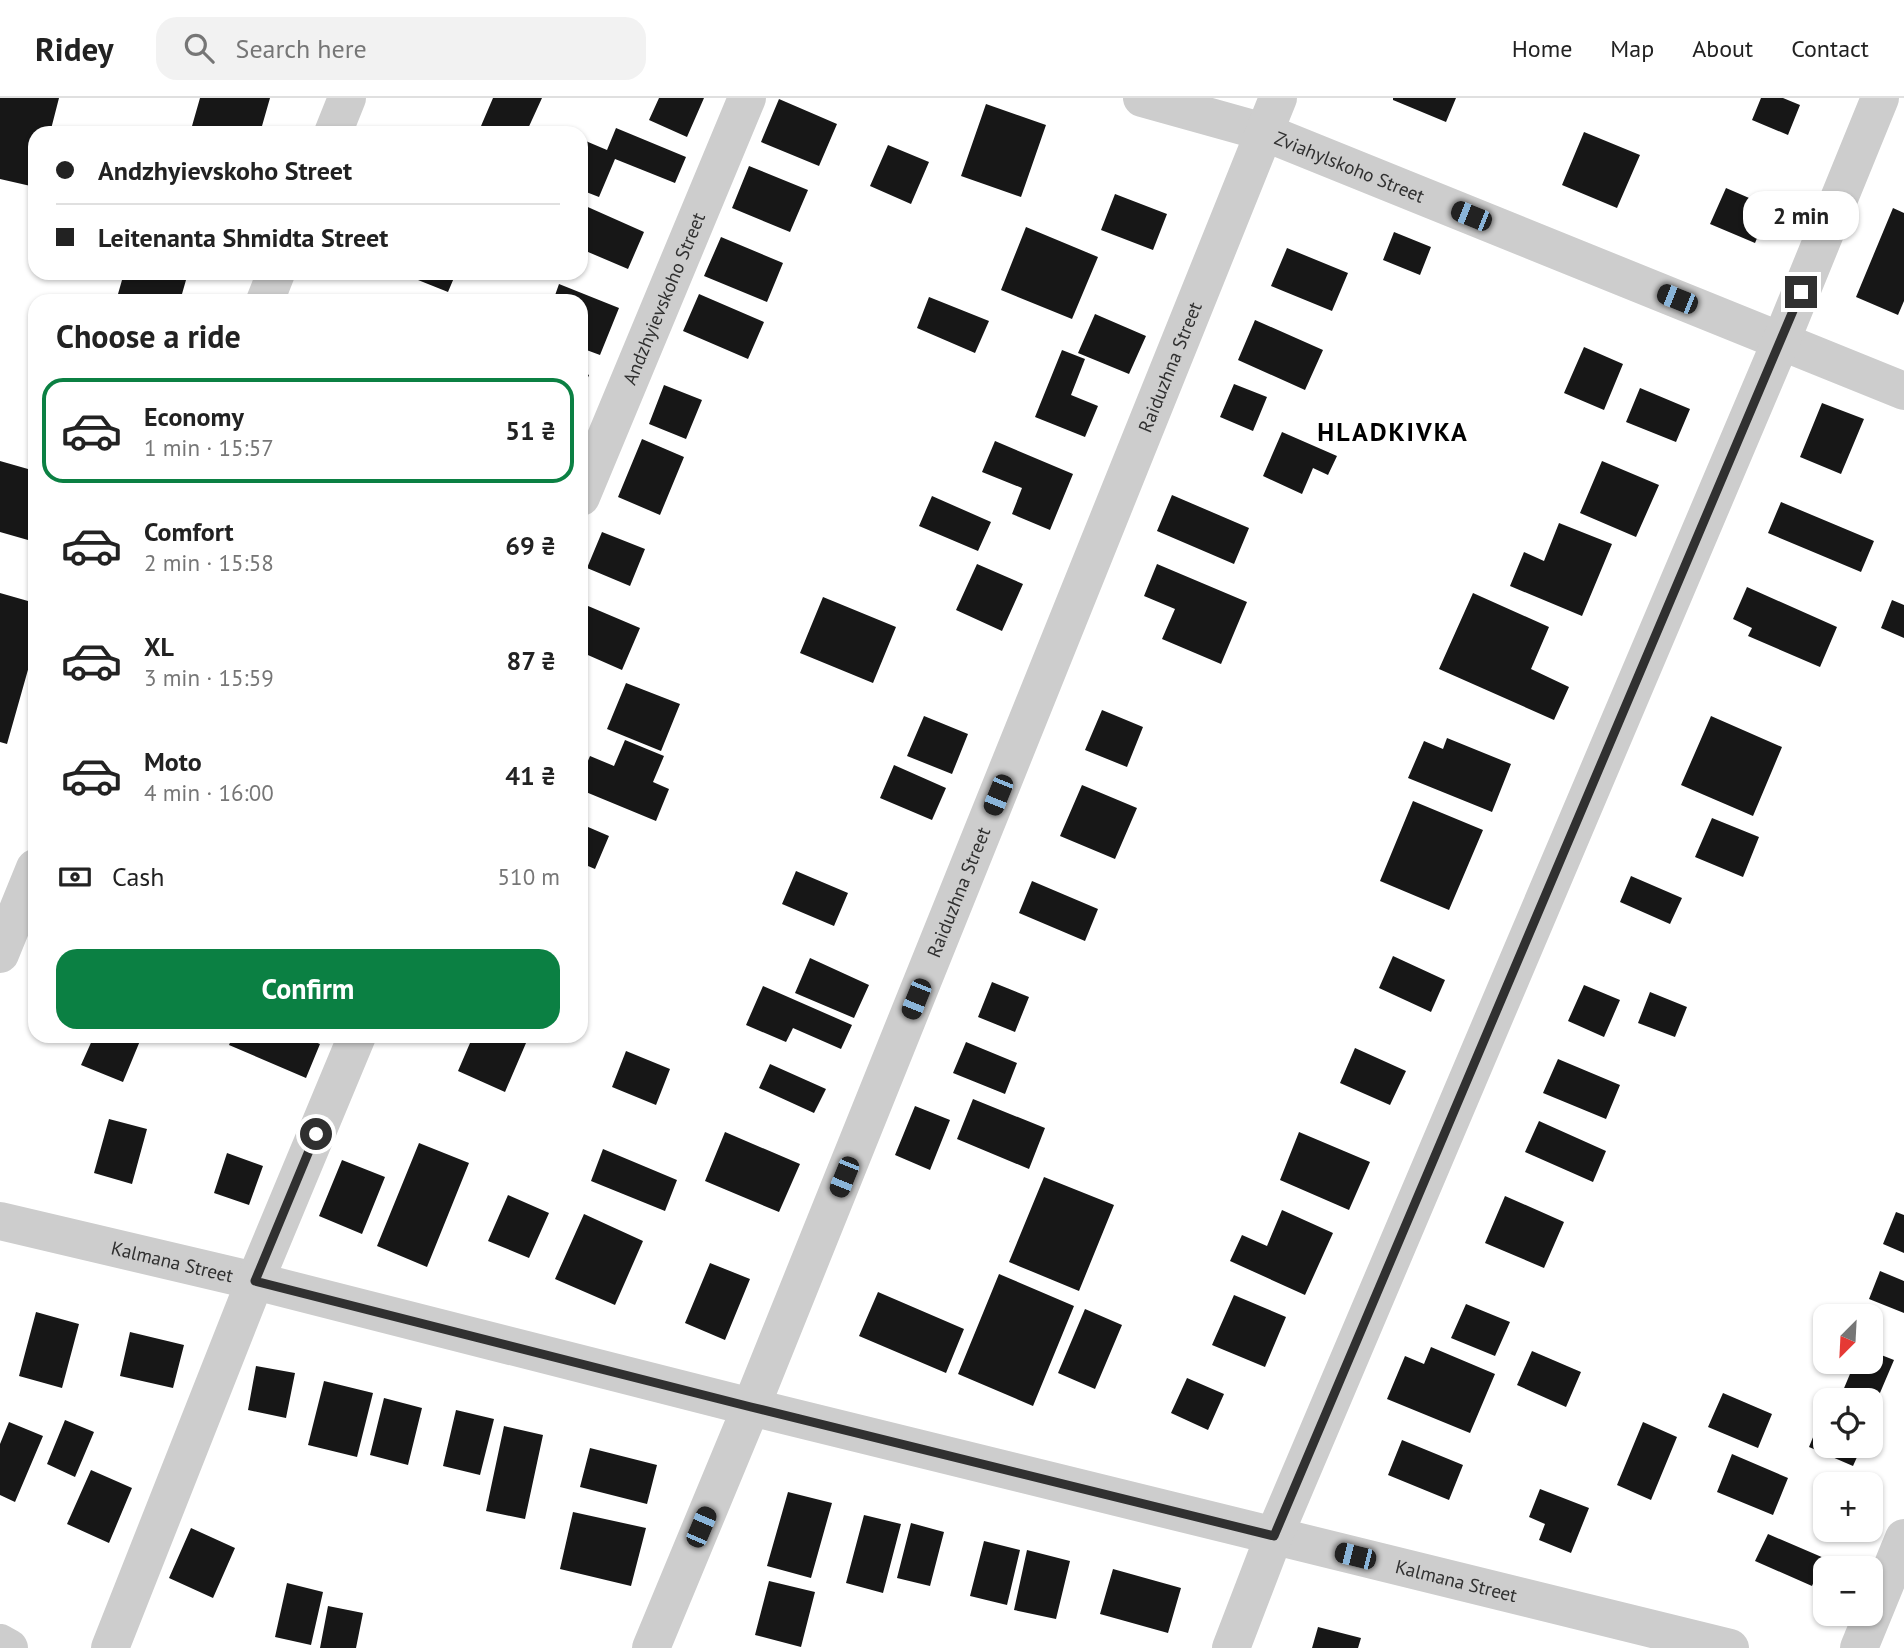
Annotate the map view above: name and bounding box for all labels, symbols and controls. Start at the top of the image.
search box [156,17,646,80]
text: Ridey [35,27,114,70]
icon: search [180,29,218,67]
text: Search here [236,32,367,65]
text: Home [1512,33,1572,64]
text: Map [1610,33,1654,64]
text: About [1692,33,1753,64]
text: Contact [1791,33,1869,64]
street label: Zviahylskoho Street [1271,126,1429,208]
text: Andzhyievskoho Street [98,154,352,187]
callout: 2 min [1743,190,1859,240]
car [1448,198,1495,234]
text: 2 min [1773,201,1829,230]
street label: Andzhyievskoho Street [617,208,710,388]
text: Leitenanta Shmidta Street [98,221,388,254]
route end [1785,276,1817,308]
car [1654,281,1701,317]
street label: Raiduzhna Street [1133,298,1207,436]
text: Choose a ride [56,315,241,357]
icon: car [60,399,123,462]
text: Economy [144,400,244,433]
text: 51 ₴ [505,414,556,447]
district label: HLADKIVKA [1317,415,1469,448]
text: 1 min · 15:57 [144,433,274,462]
icon: car [60,514,123,577]
text: Comfort [144,515,234,548]
text: 69 ₴ [505,529,556,562]
text: 2 min · 15:58 [144,548,274,577]
icon: car [60,629,123,692]
text: XL [144,630,174,663]
text: 87 ₴ [507,644,556,677]
text: 3 min · 15:59 [144,663,274,692]
icon: car [60,744,123,807]
text: Moto [144,745,202,778]
text: 41 ₴ [505,759,556,792]
car [981,772,1016,818]
text: 4 min · 16:00 [144,778,274,807]
street label: Raiduzhna Street [921,823,996,961]
icon: cash [56,858,94,896]
text: Cash [112,860,164,893]
text: 510 m [498,862,560,891]
button: Confirm [56,949,560,1029]
car [899,976,934,1022]
route start [300,1118,332,1150]
car [827,1154,862,1200]
street label: Kalmana Street [109,1236,236,1288]
north arrow [1813,1304,1883,1374]
map controls [1813,1304,1883,1626]
button: locate [1813,1388,1883,1458]
button: + [1813,1472,1883,1542]
car [684,1504,719,1550]
car [1333,1541,1378,1571]
street label: Kalmana Street [1393,1554,1520,1607]
button: − [1813,1556,1883,1626]

